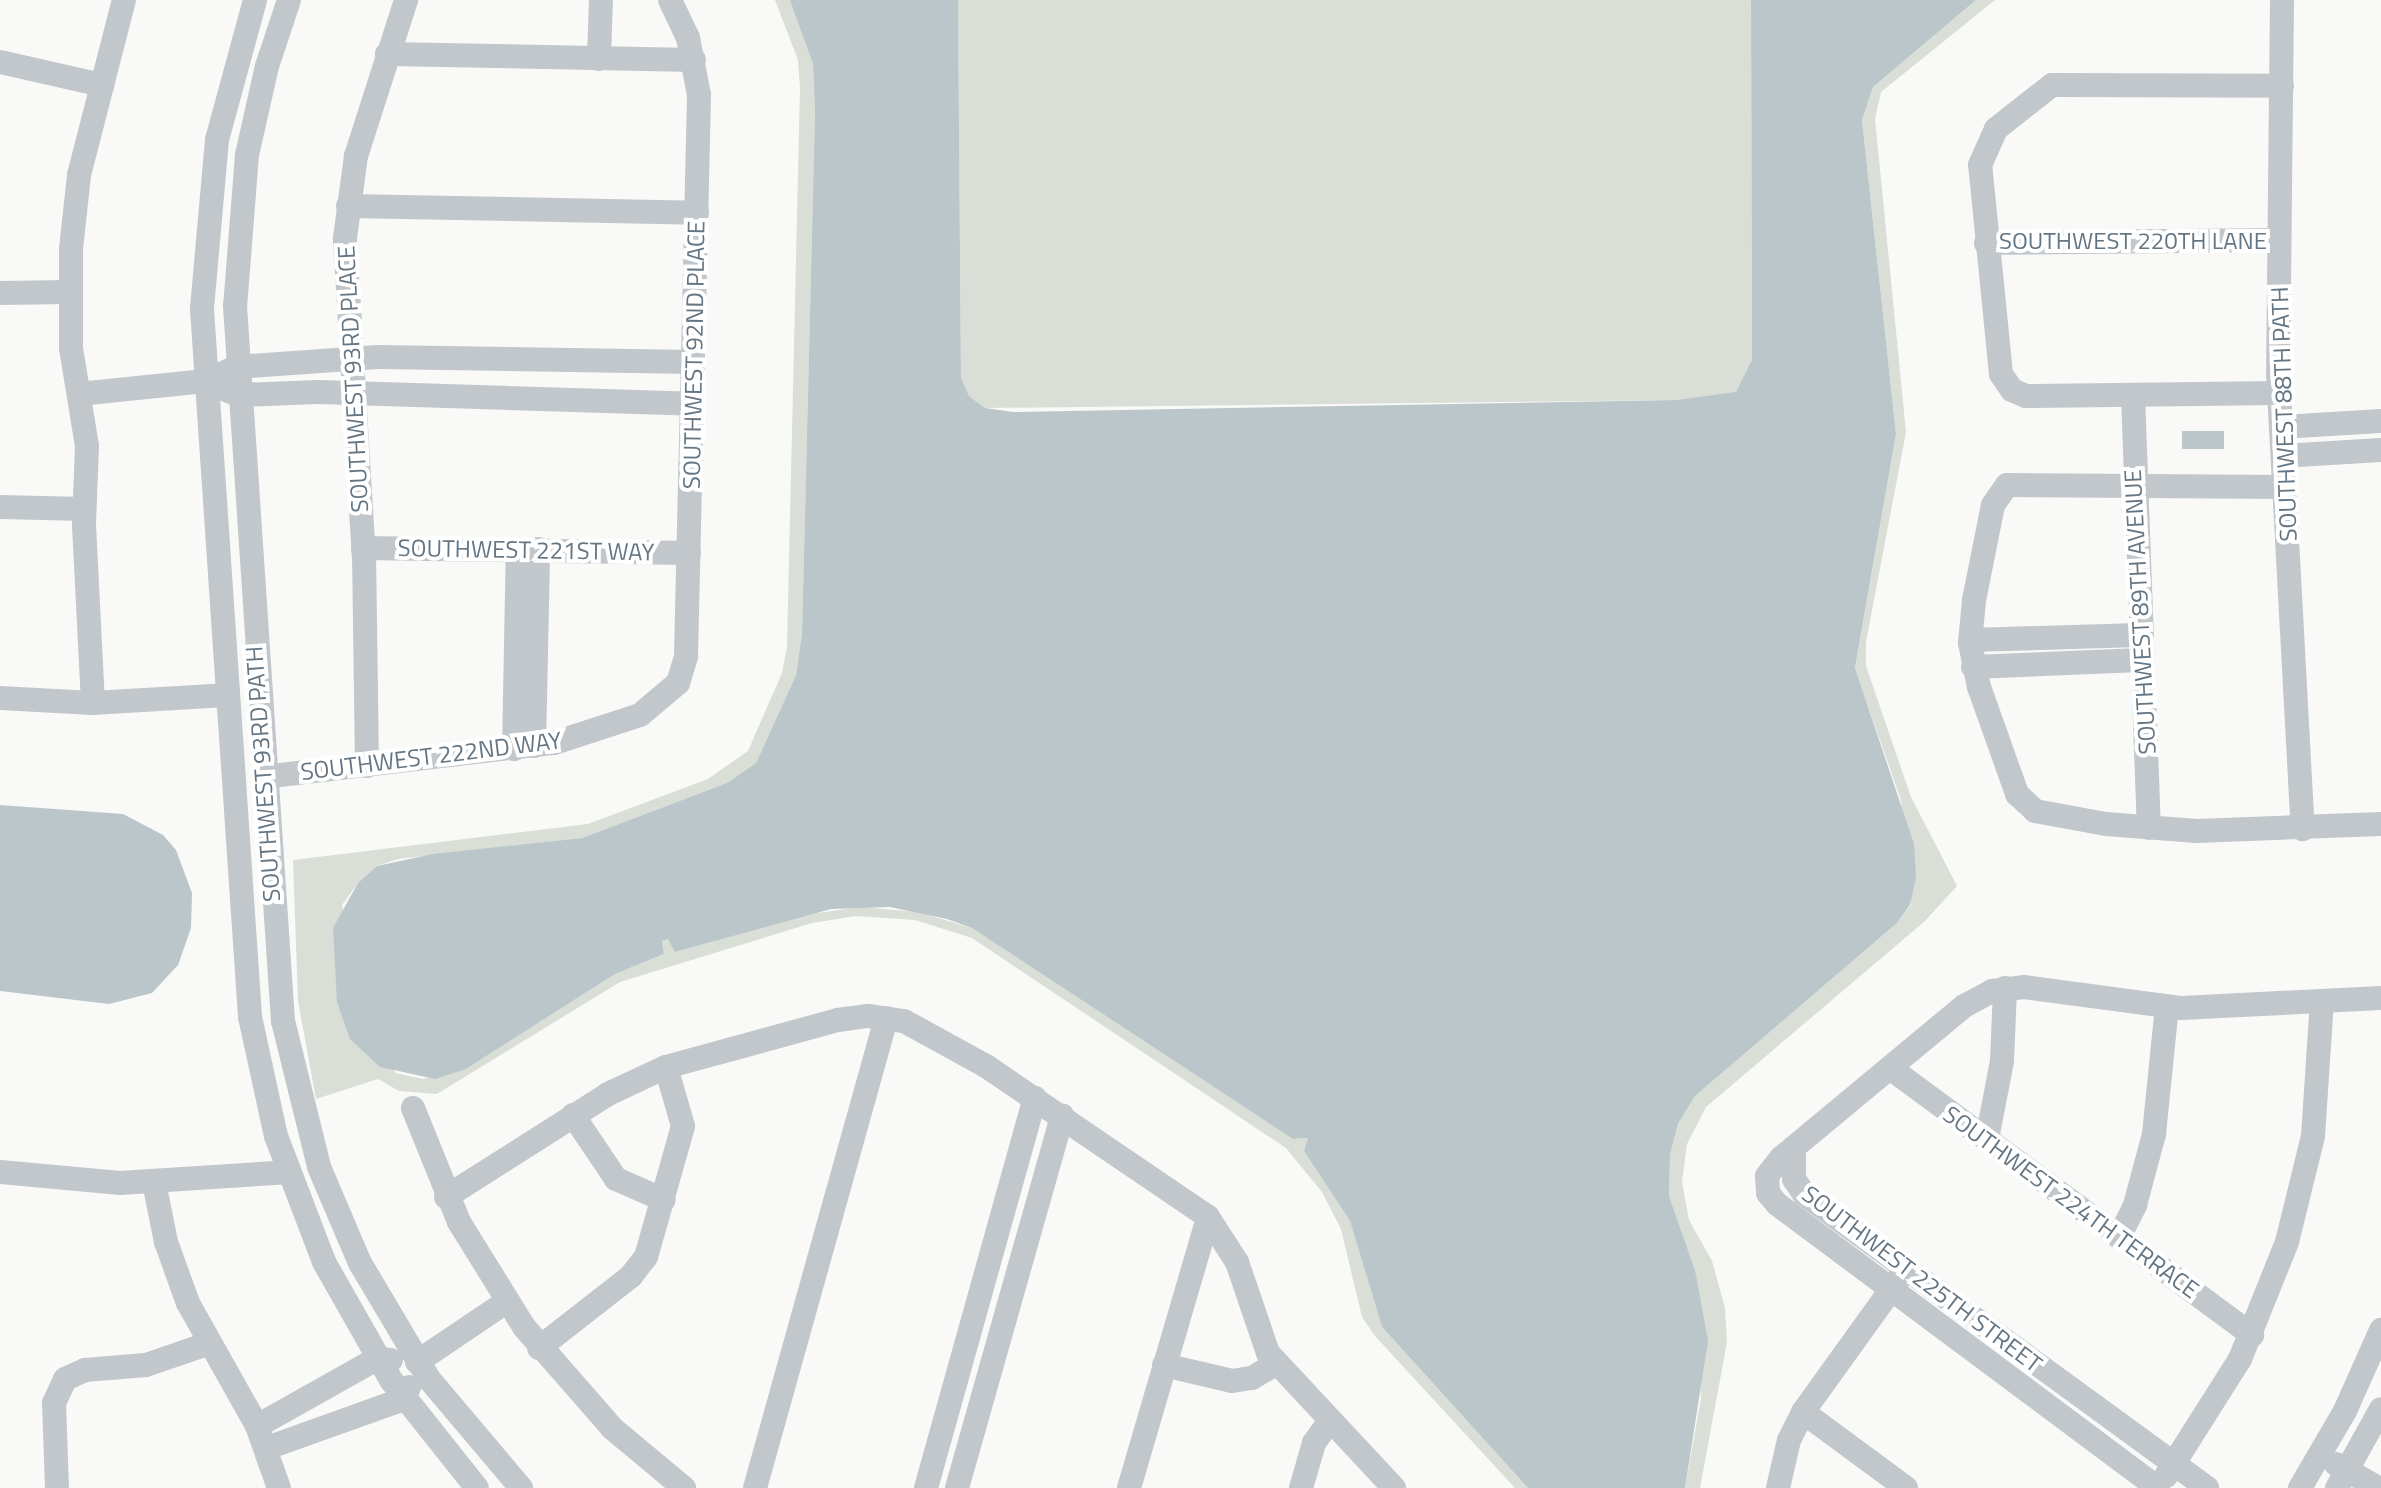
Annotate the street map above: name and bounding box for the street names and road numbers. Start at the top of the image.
street label: SOUTHWEST 92ND PLACE [677,221,711,489]
street label: SOUTHWEST 220TH LANE [1999,227,2267,255]
street label: SOUTHWEST 93RD PLACE [332,245,374,513]
street label: SOUTHWEST 88TH PATH [2265,286,2303,542]
street label: SOUTHWEST 89TH AVENUE [2118,469,2162,755]
street label: SOUTHWEST 221ST WAY [398,533,654,567]
street label: SOUTHWEST 93RD PATH [240,645,286,903]
street label: SOUTHWEST 222ND WAY [299,726,563,786]
street label: SOUTHWEST 224TH TERRACE [1938,1100,2204,1304]
street label: SOUTHWEST 225TH STREET [1797,1179,2047,1379]

